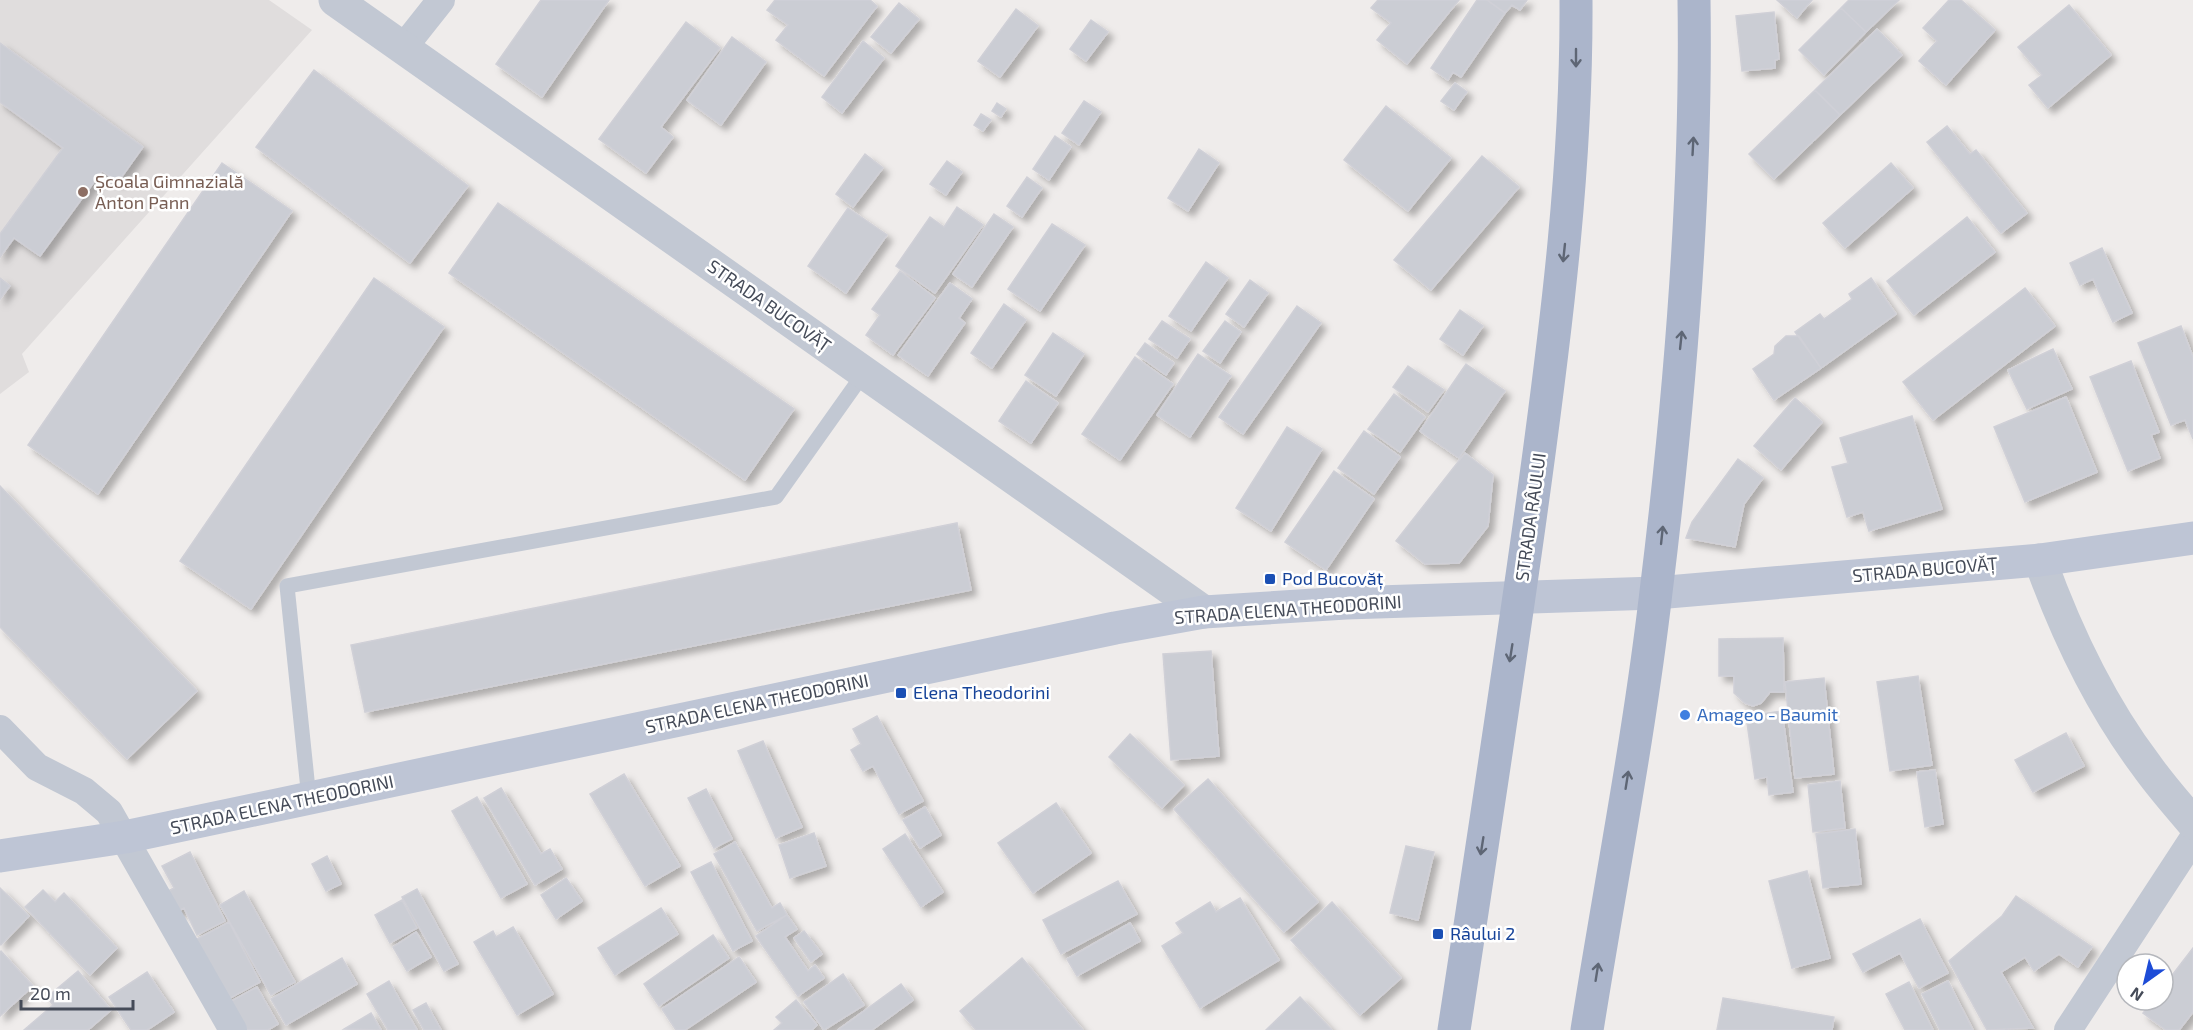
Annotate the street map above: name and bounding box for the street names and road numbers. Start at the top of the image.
street label: STRADA BUCOVĂȚ [703,254,836,357]
street label: STRADA RÂULUI [1510,451,1550,582]
street label: STRADA BUCOVĂȚ [1851,552,1999,587]
street label: STRADA ELENA THEODORINI [1174,590,1402,628]
street label: STRADA ELENA THEODORINI [643,669,870,737]
street label: STRADA ELENA THEODORINI [168,770,395,838]

